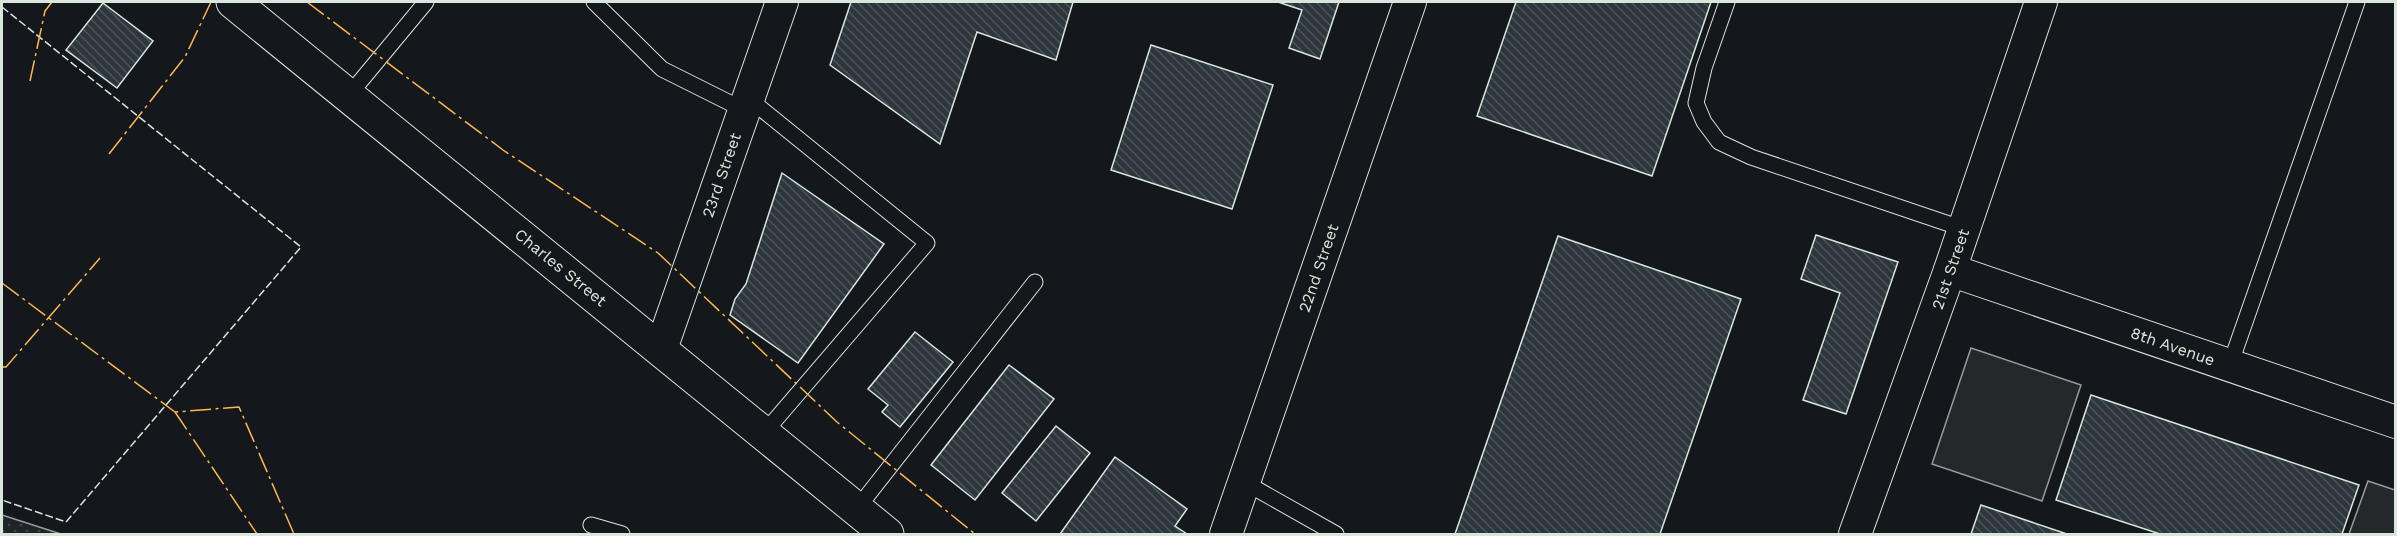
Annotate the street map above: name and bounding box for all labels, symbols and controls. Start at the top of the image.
street label: 23rd Street [698,130,745,220]
street label: 22nd Street [1294,221,1343,315]
street label: Charles Street [511,225,611,310]
street label: 21st Street [1928,226,1973,312]
street label: 8th Avenue [2128,323,2217,370]

